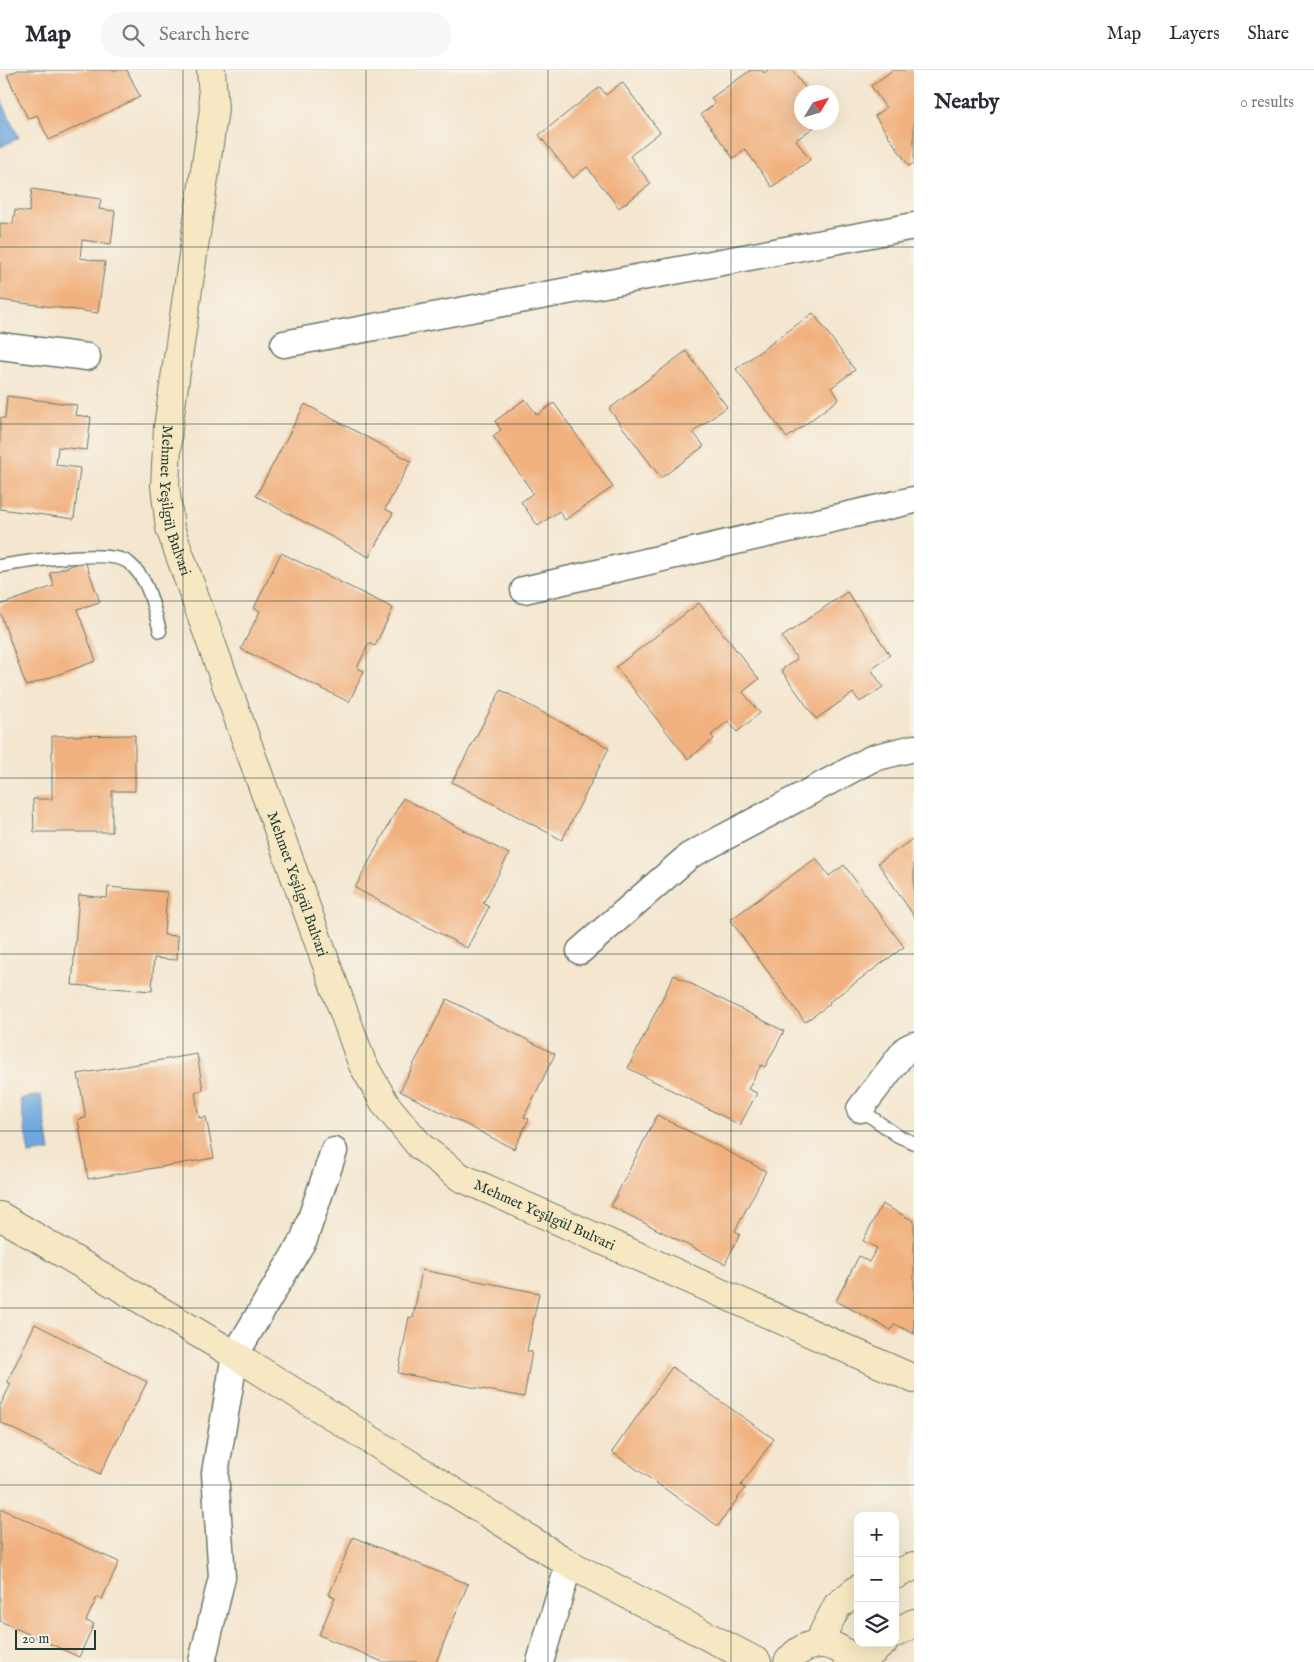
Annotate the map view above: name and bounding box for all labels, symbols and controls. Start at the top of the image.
search box [101,12,451,57]
text: Map [25,19,71,50]
icon: search [119,21,147,49]
text: Search here [159,23,250,47]
text: Map [1107,23,1141,46]
text: Layers [1169,23,1220,46]
text: Share [1248,23,1289,46]
north arrow [794,85,839,130]
text: Nearby [934,89,999,116]
text: 0 results [1240,93,1294,113]
street label: Mehmet Yeşilgül Bulvari [155,425,196,578]
street label: Mehmet Yeşilgül Bulvari [263,809,333,959]
street label: Mehmet Yeşilgül Bulvari [471,1175,618,1254]
map controls [854,1512,899,1647]
button: + [854,1512,899,1557]
button: − [854,1557,899,1602]
button: layers [854,1602,899,1647]
scale bar [15,1627,96,1650]
text: 20 m [22,1630,49,1648]

